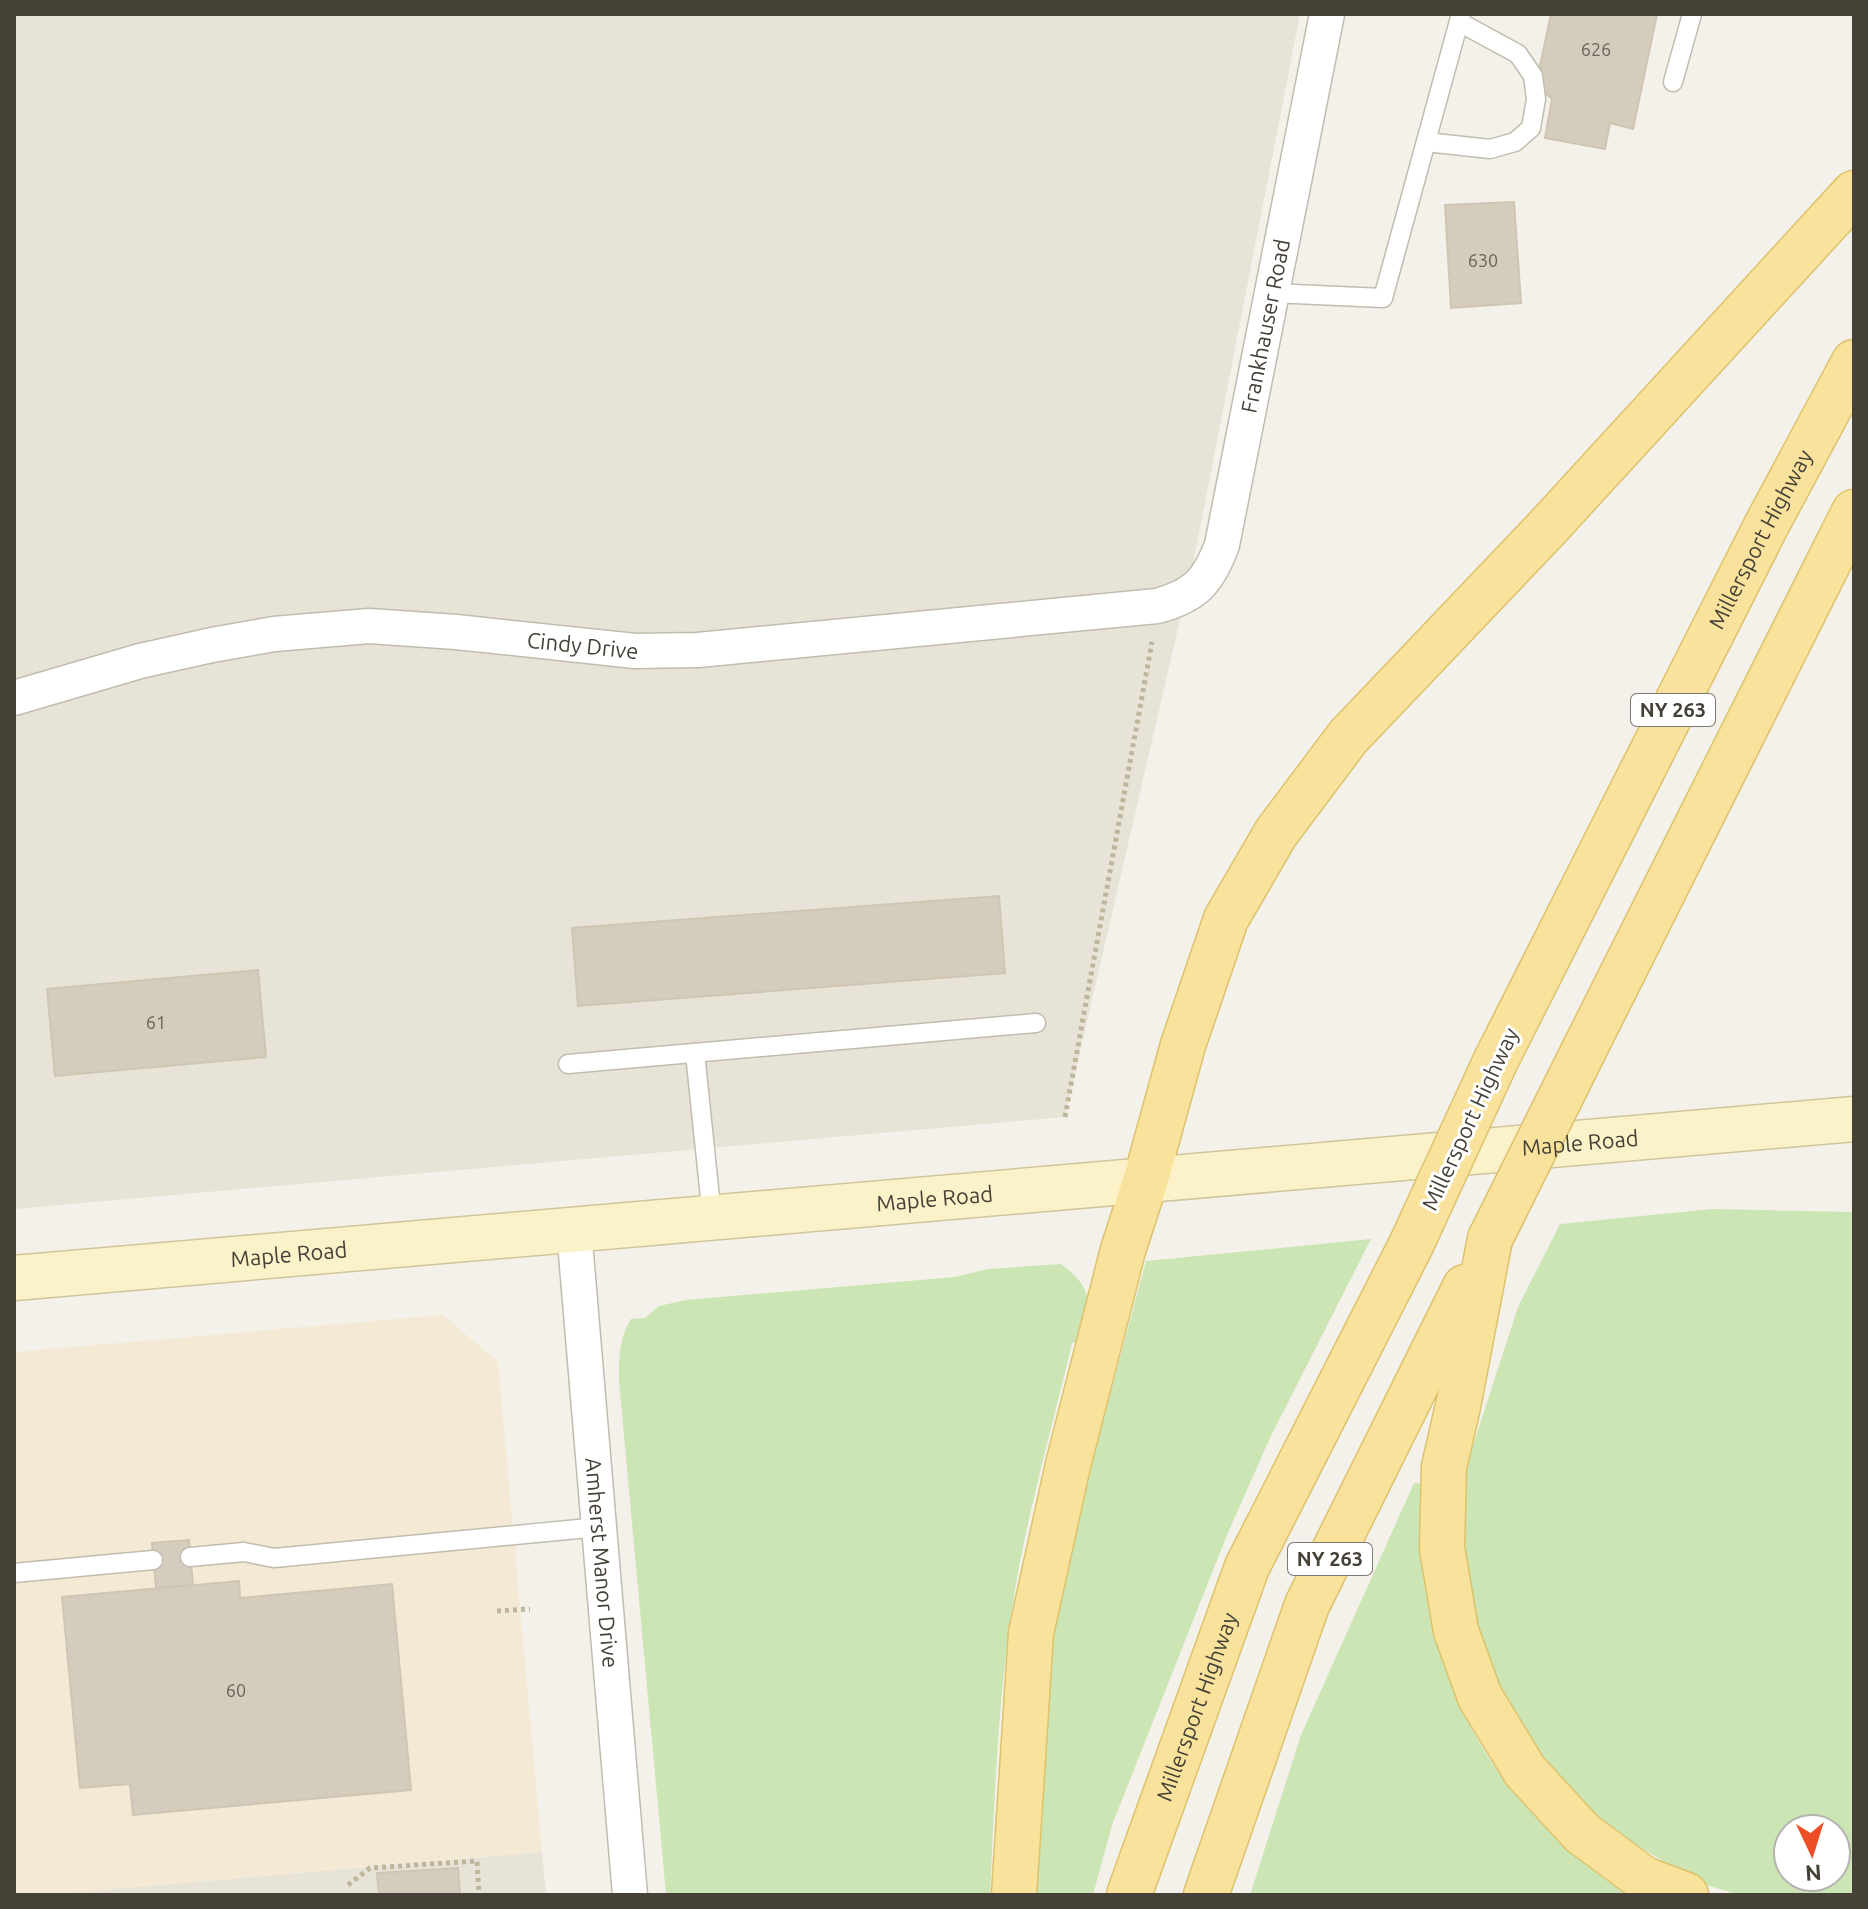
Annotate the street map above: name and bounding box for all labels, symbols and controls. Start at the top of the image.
house number: 626 [1581,39,1611,59]
street label: Frankhauser Road [1235,237,1294,415]
house number: 630 [1468,250,1498,270]
street label: Millersport Highway [1703,445,1817,633]
street label: Cindy Drive [526,627,640,663]
road number: NY 263 [1631,694,1715,726]
house number: 61 [146,1012,166,1032]
street label: Millersport Highway [1416,1023,1523,1214]
street label: Maple Road [1521,1125,1639,1160]
street label: Maple Road [875,1180,994,1215]
street label: Maple Road [230,1236,348,1271]
street label: Amherst Manor Drive [581,1457,624,1669]
road number: NY 263 [1288,1543,1372,1575]
street label: Millersport Highway [1151,1609,1242,1804]
house number: 60 [226,1680,246,1700]
north arrow [1772,1813,1852,1893]
text: N [1804,1860,1822,1886]

